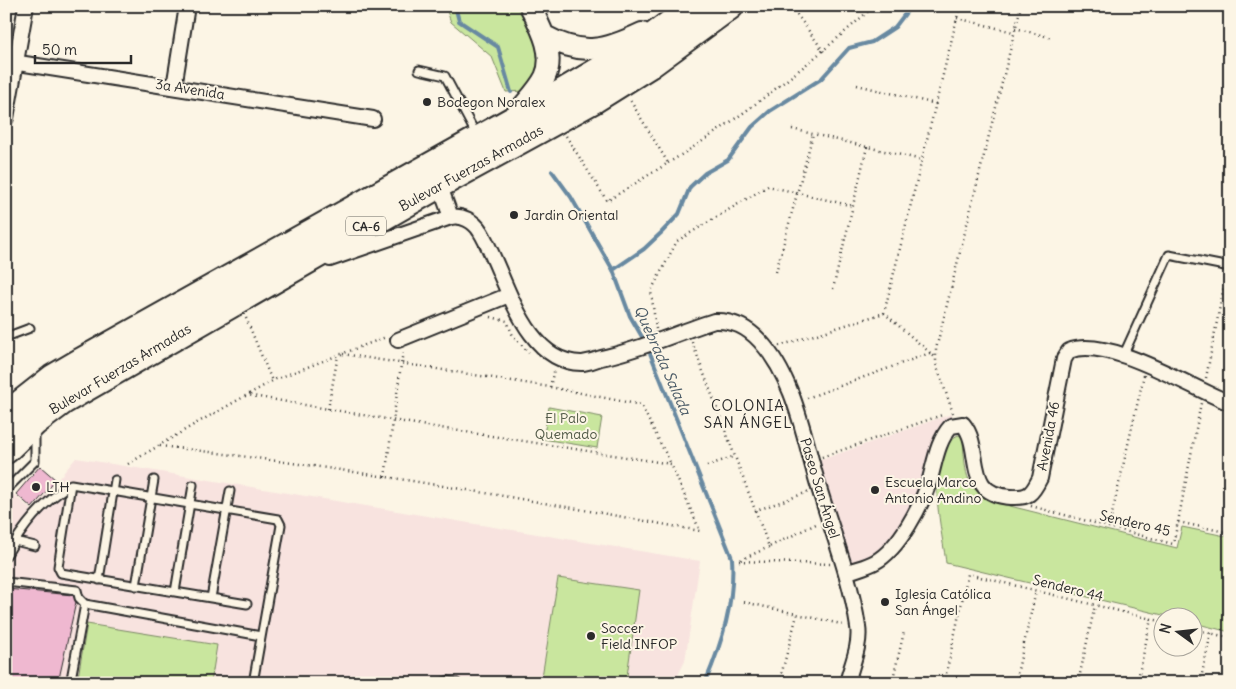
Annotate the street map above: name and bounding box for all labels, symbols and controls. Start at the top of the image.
scale bar [35,32,131,64]
text: 50 m [42,40,77,59]
street label: 3a Avenida [154,75,226,103]
place label: Bodegon Noralex [437,93,546,111]
marker: Bodegon Noralex [421,96,433,108]
street label: Bulevar Fuerzas Armadas [396,121,546,215]
place label: Jardin Oriental [524,206,619,224]
marker: Jardin Oriental [508,209,520,221]
road number: CA-6 [346,217,386,236]
water label: Quebrada Salada [630,302,696,419]
street label: Bulevar Fuerzas Armadas [46,319,194,419]
district label: COLONIA SAN ÁNGEL [704,396,792,432]
street label: Avenida 46 [1032,400,1064,472]
park label: El Palo Quemado [535,409,597,443]
street label: Paseo San Ángel [796,436,844,540]
place label: Escuela Marco Antonio Andino [885,473,982,507]
place label: LTH [46,478,70,496]
marker: LTH [30,481,42,493]
marker: Escuela Marco Antonio Andino [869,484,881,496]
street label: Sendero 45 [1098,506,1172,540]
street label: Sendero 44 [1031,571,1105,605]
place label: Iglesia Católica San Ángel [895,585,991,619]
marker: Iglesia Católica San Ángel [879,596,891,608]
north arrow [1154,606,1204,656]
place label: Soccer Field INFOP [601,619,677,653]
text: N [1155,622,1175,636]
marker: Soccer Field INFOP [585,630,597,642]

